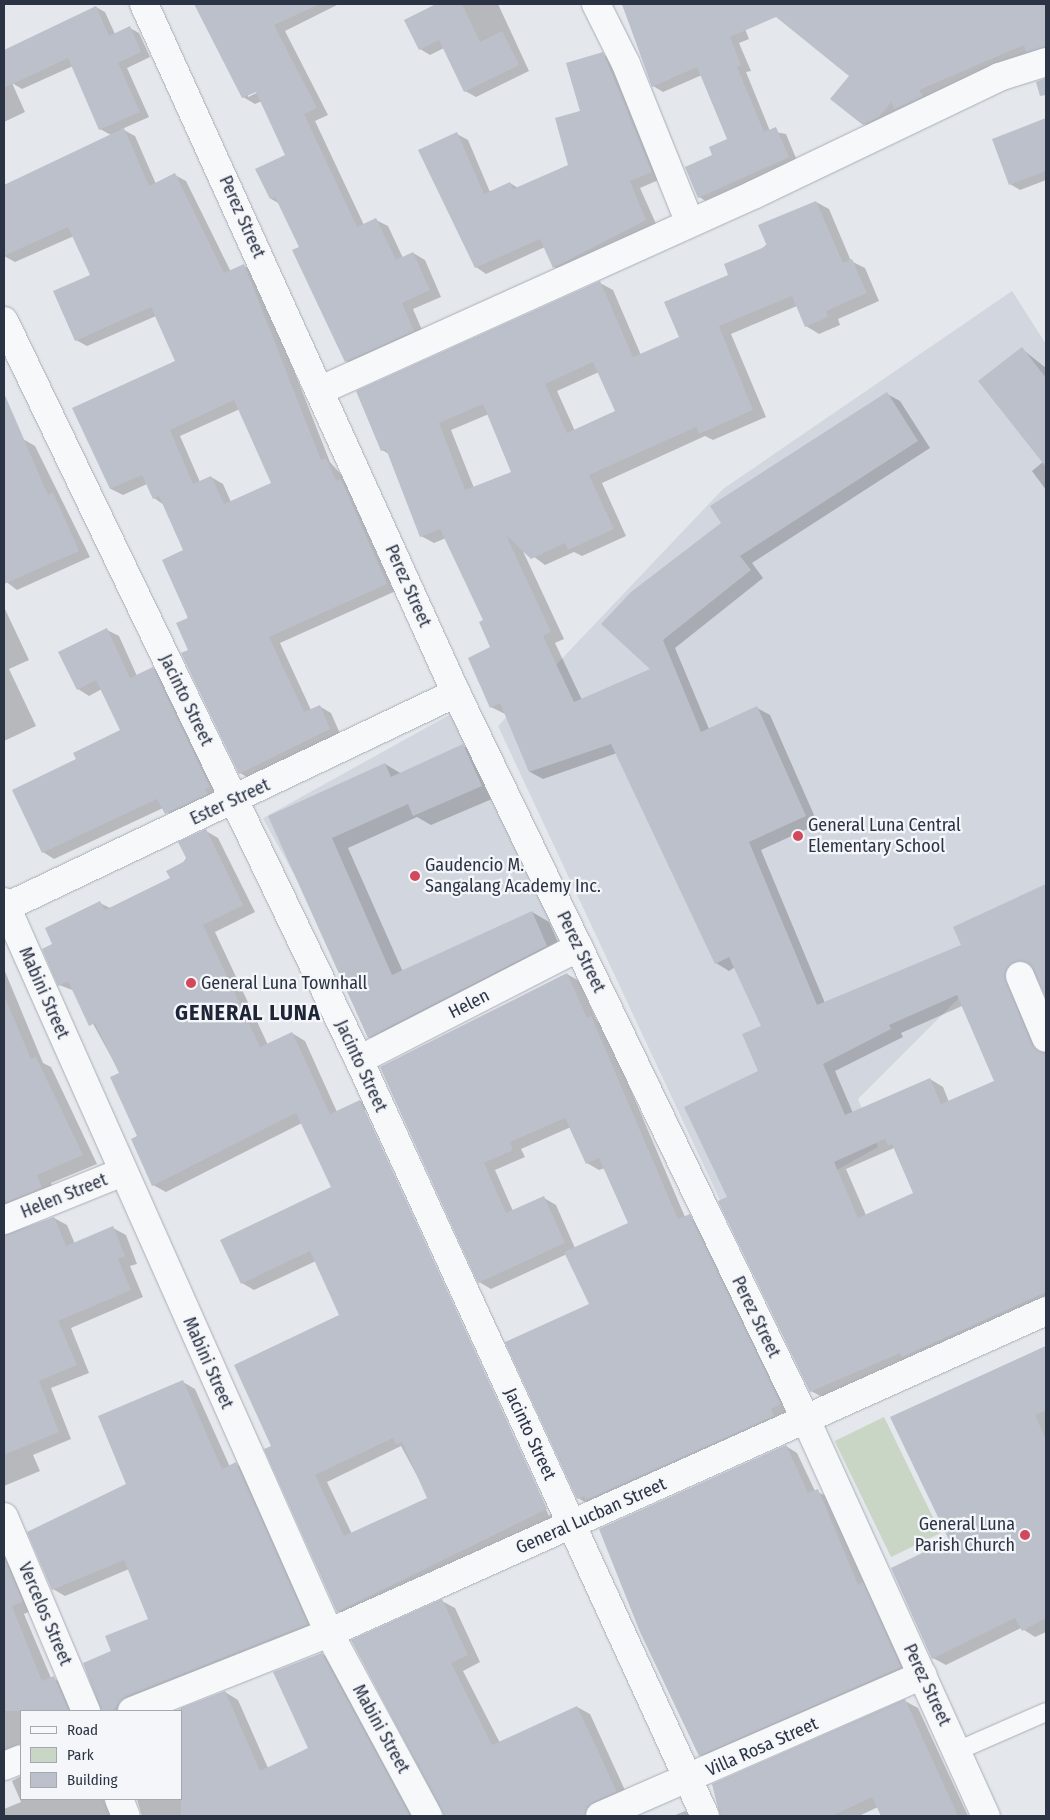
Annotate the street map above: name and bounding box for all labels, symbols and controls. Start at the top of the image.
street label: Perez Street [214,172,270,262]
street label: Perez Street [380,541,436,631]
street label: Jacinto Street [155,651,217,749]
street label: Ester Street [187,774,273,830]
place label: General Luna Central Elementary School [808,815,961,858]
marker: General Luna Central Elementary School [792,830,804,842]
place label: Gaudencio M. Sangalang Academy Inc. [425,855,601,898]
marker: Gaudencio M. Sangalang Academy Inc. [409,870,421,882]
street label: Perez Street [552,908,610,996]
street label: Mabini Street [14,944,74,1042]
place label: General Luna Townhall [201,972,367,994]
marker: General Luna Townhall [185,977,197,989]
street label: Helen [445,985,493,1023]
district label: GENERAL LUNA [174,1000,322,1026]
street label: Jacinto Street [330,1017,392,1115]
street label: Helen Street [18,1169,110,1223]
street label: Perez Street [727,1273,785,1361]
street label: Mabini Street [178,1314,238,1412]
street label: Jacinto Street [499,1385,561,1483]
street label: General Lucban Street [513,1473,669,1559]
place label: General Luna Parish Church [915,1514,1015,1556]
marker: General Luna Parish Church [1019,1529,1031,1541]
street label: Vercelos Street [14,1559,76,1669]
street label: Perez Street [899,1641,955,1729]
street label: Mabini Street [348,1681,414,1777]
legend [20,1710,182,1800]
street label: Villa Rosa Street [703,1713,821,1781]
text: Road [67,1721,98,1739]
text: Park [67,1746,94,1764]
text: Building [67,1771,118,1789]

